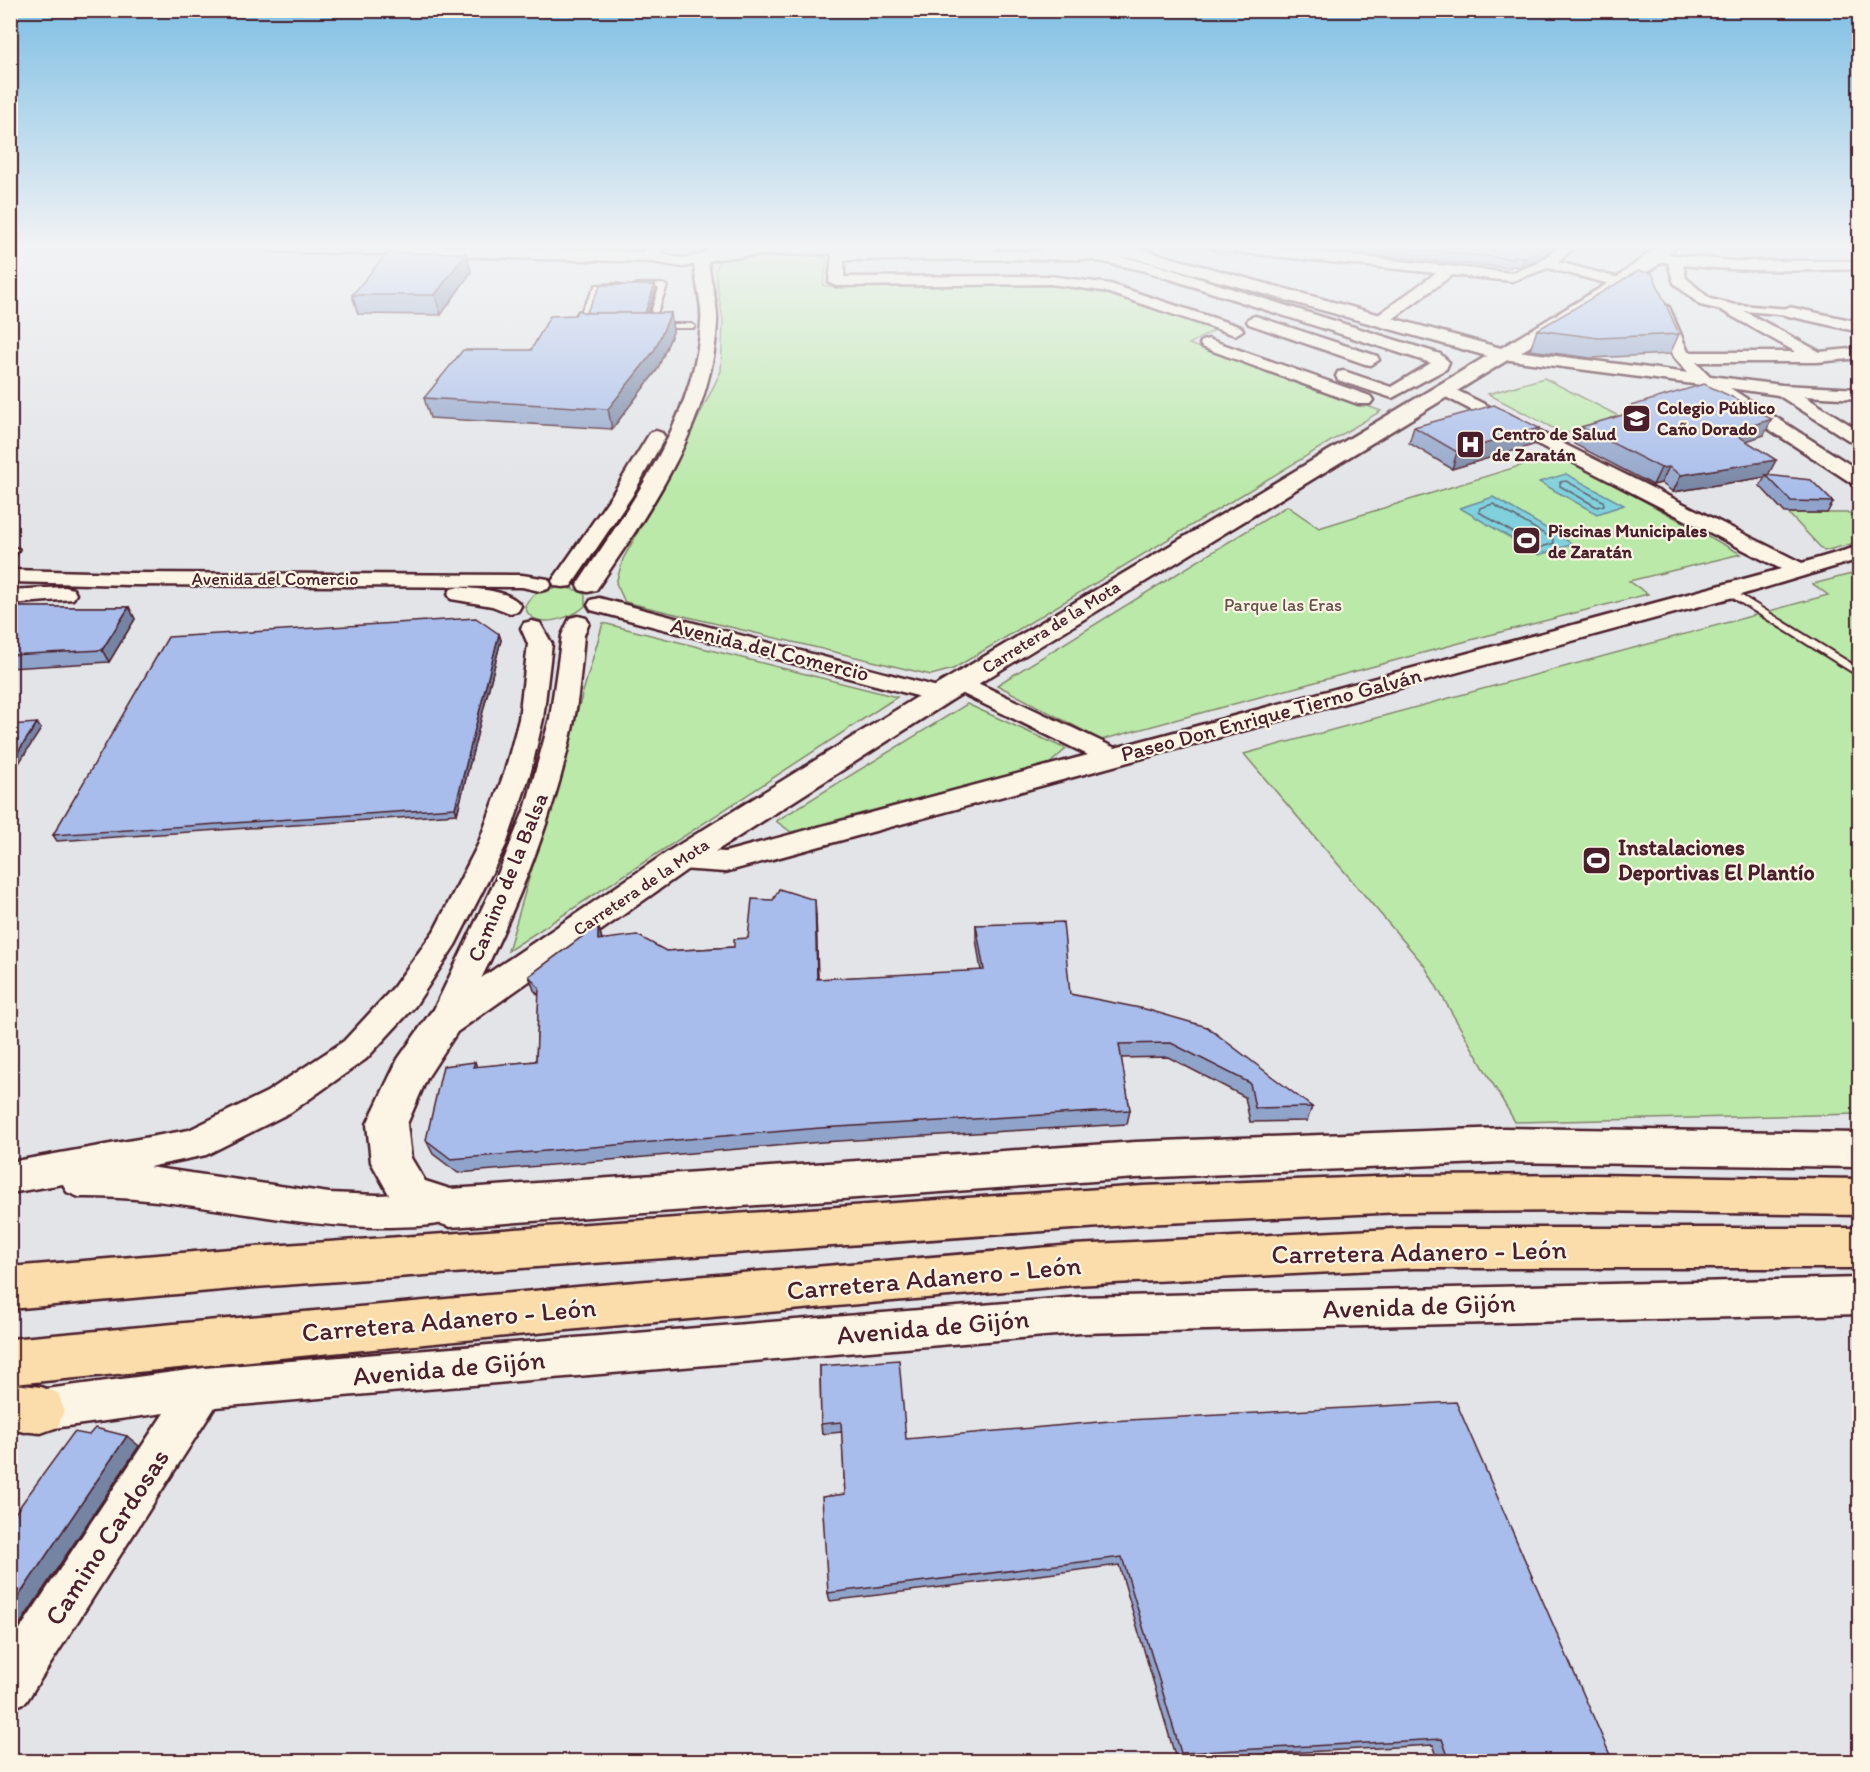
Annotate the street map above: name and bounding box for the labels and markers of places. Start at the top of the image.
place label: Colegio Público Caño Dorado [1657,397,1775,440]
school or university icon: Colegio Público Caño Dorado [1620,402,1652,434]
place label: Centro de Salud de Zaratán [1492,423,1616,466]
hospital icon: Centro de Salud de Zaratán [1455,428,1487,460]
place label: Piscinas Municipales de Zaratán [1548,520,1707,563]
sports icon: Piscinas Municipales de Zaratán [1511,525,1543,557]
place label: Instalaciones Deportivas El Plantío [1618,834,1815,886]
sports icon: Instalaciones Deportivas El Plantío [1581,844,1613,876]

